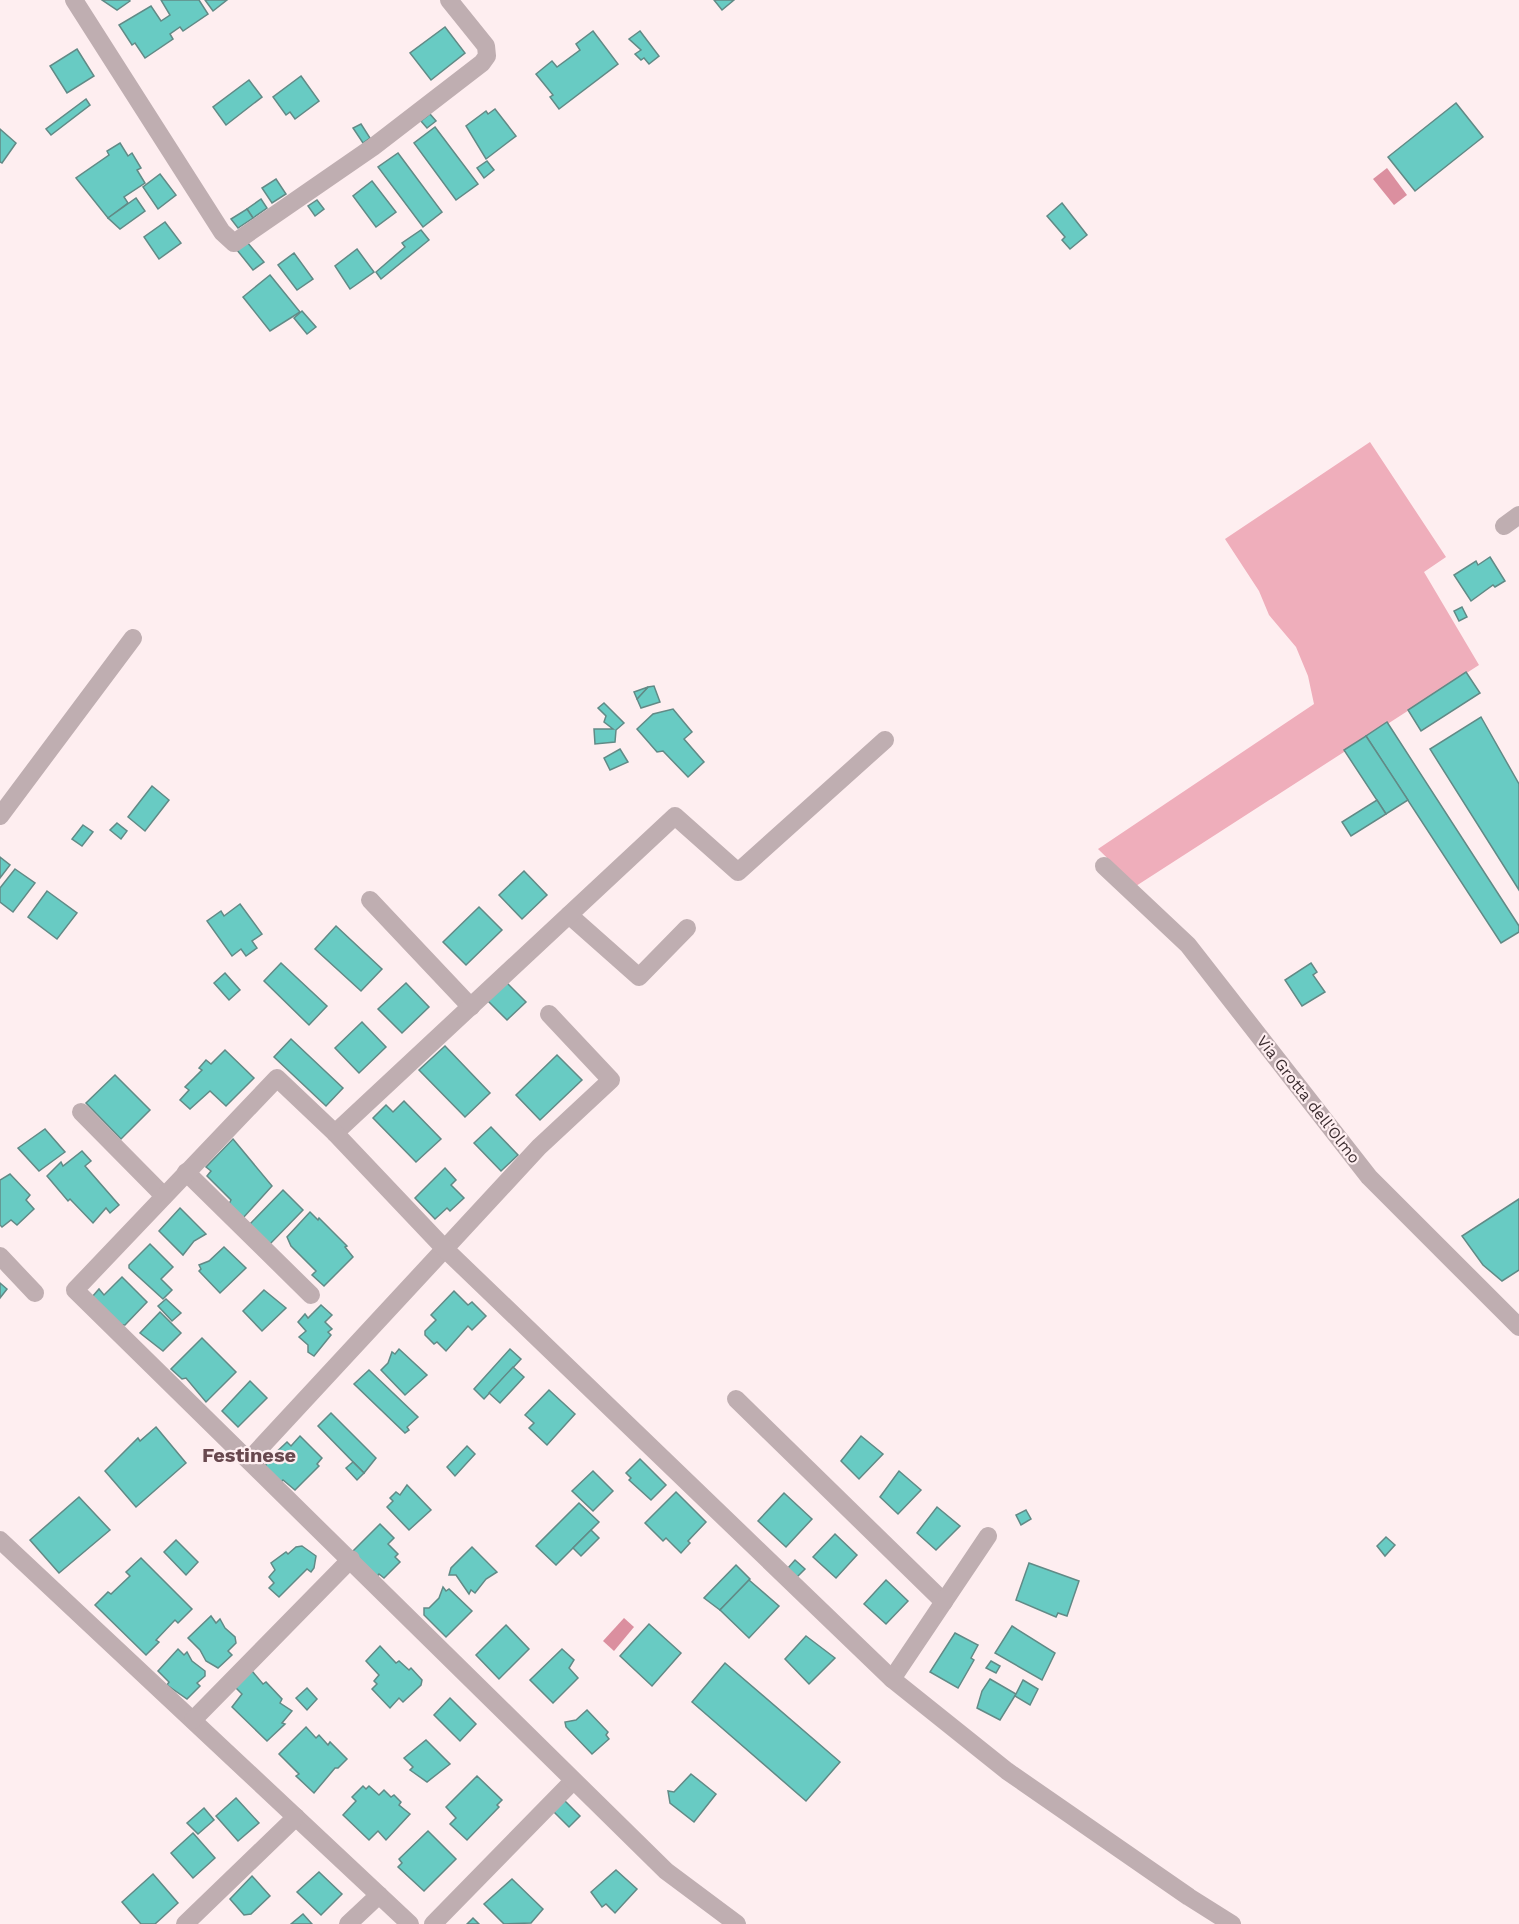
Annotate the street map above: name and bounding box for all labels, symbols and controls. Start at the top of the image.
street label: Via Grotta dell'Olmo [1253,1032,1364,1167]
district label: Festinese [202,1443,296,1467]

